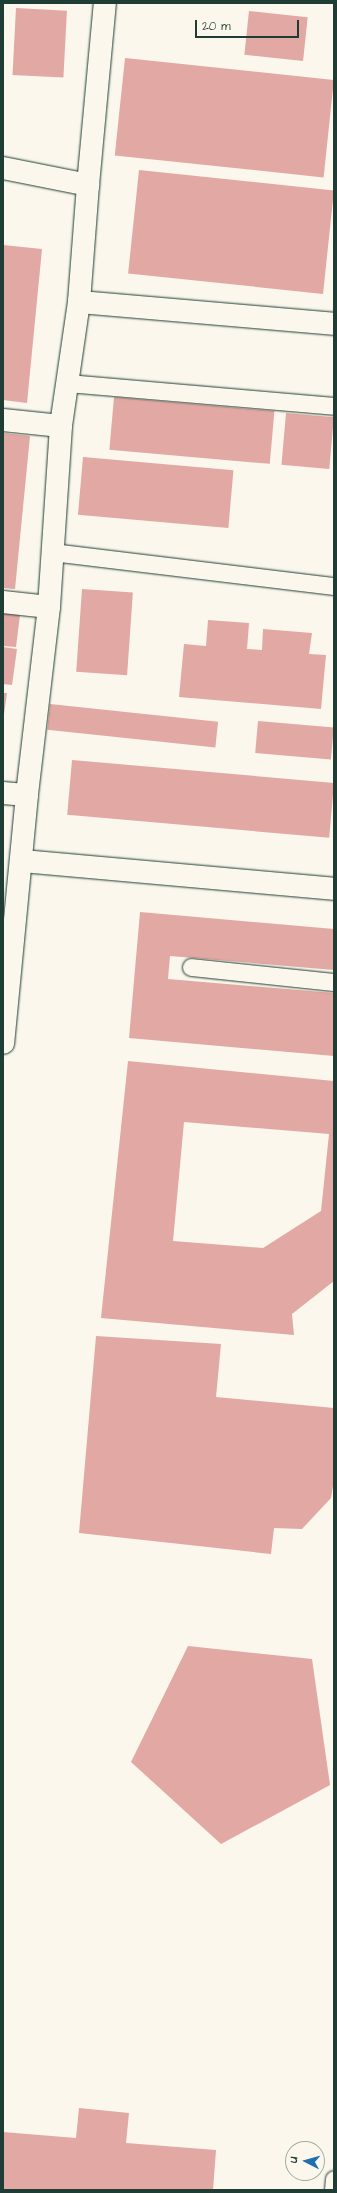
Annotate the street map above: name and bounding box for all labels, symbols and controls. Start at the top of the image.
scale bar [197,12,301,38]
text: 20 m [202,18,231,35]
north arrow [285,2141,325,2181]
text: U [286,2156,301,2164]

